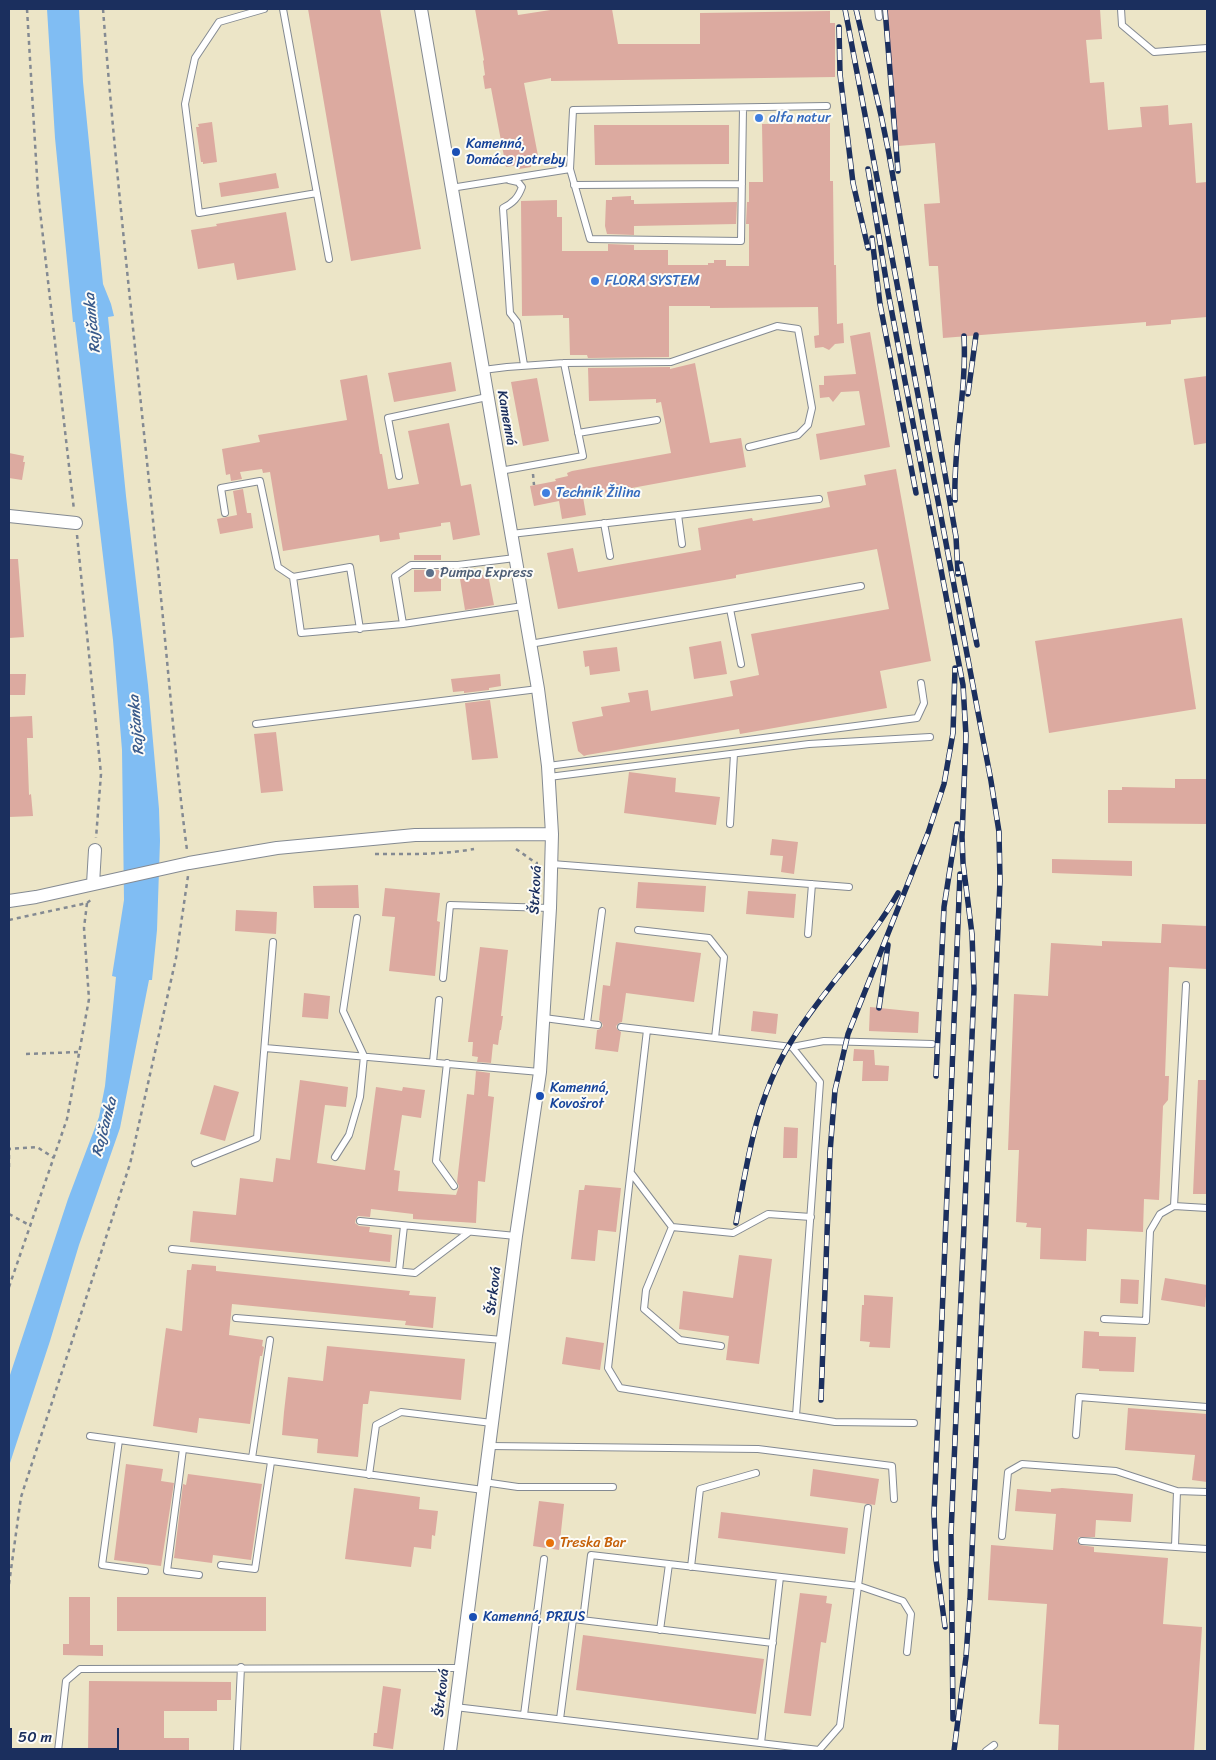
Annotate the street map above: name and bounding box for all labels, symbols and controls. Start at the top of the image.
place label: alfa natur [769,110,831,126]
marker: alfa natur [753,112,765,124]
place label: Kamenná, Domáce potreby [466,136,566,168]
marker: Kamenná, Domáce potreby [450,146,462,158]
place label: FLORA SYSTEM [605,273,700,289]
marker: FLORA SYSTEM [589,275,601,287]
water label: Rajčanka [81,292,105,354]
street label: Kamenná [493,389,519,447]
place label: Technik Žilina [556,485,640,501]
marker: Technik Žilina [540,487,552,499]
place label: Pumpa Express [440,565,533,581]
marker: Pumpa Express [424,567,436,579]
water label: Rajčanka [125,694,149,756]
street label: Štrková [526,865,546,915]
place label: Kamenná, Kovošrot [550,1080,609,1112]
marker: Kamenná, Kovošrot [534,1090,546,1102]
water label: Rajčanka [89,1096,121,1158]
street label: Štrková [483,1266,505,1316]
place label: Treska Bar [560,1535,626,1551]
marker: Treska Bar [544,1537,556,1549]
place label: Kamenná, PRIUS [483,1609,585,1625]
marker: Kamenná, PRIUS [467,1611,479,1623]
street label: Štrková [431,1668,453,1718]
scale bar [12,1718,121,1750]
text: 50 m [18,1724,52,1750]

